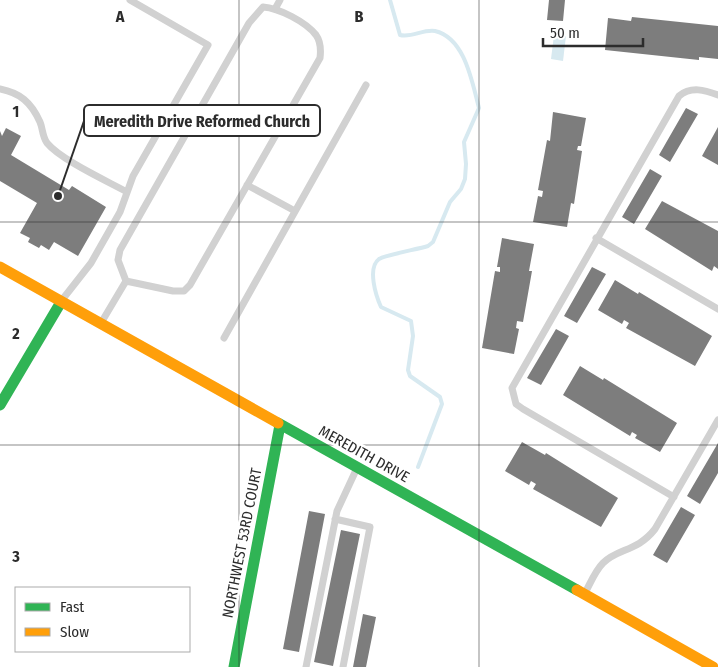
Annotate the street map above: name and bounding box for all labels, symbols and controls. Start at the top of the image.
text: A [115,7,125,26]
text: B [355,7,364,26]
scale bar [543,15,643,47]
text: 50 m [550,24,580,42]
text: 1 [13,102,19,121]
callout: Meredith Drive Reformed Church [84,105,320,136]
text: Meredith Drive Reformed Church [94,112,310,131]
text: 2 [11,324,20,343]
street label: MEREDITH DRIVE [316,422,412,486]
street label: NORTHWEST 53RD COURT [219,466,265,620]
text: 3 [11,547,20,566]
legend [15,587,190,652]
text: Fast [60,598,84,616]
text: Slow [60,623,89,641]

